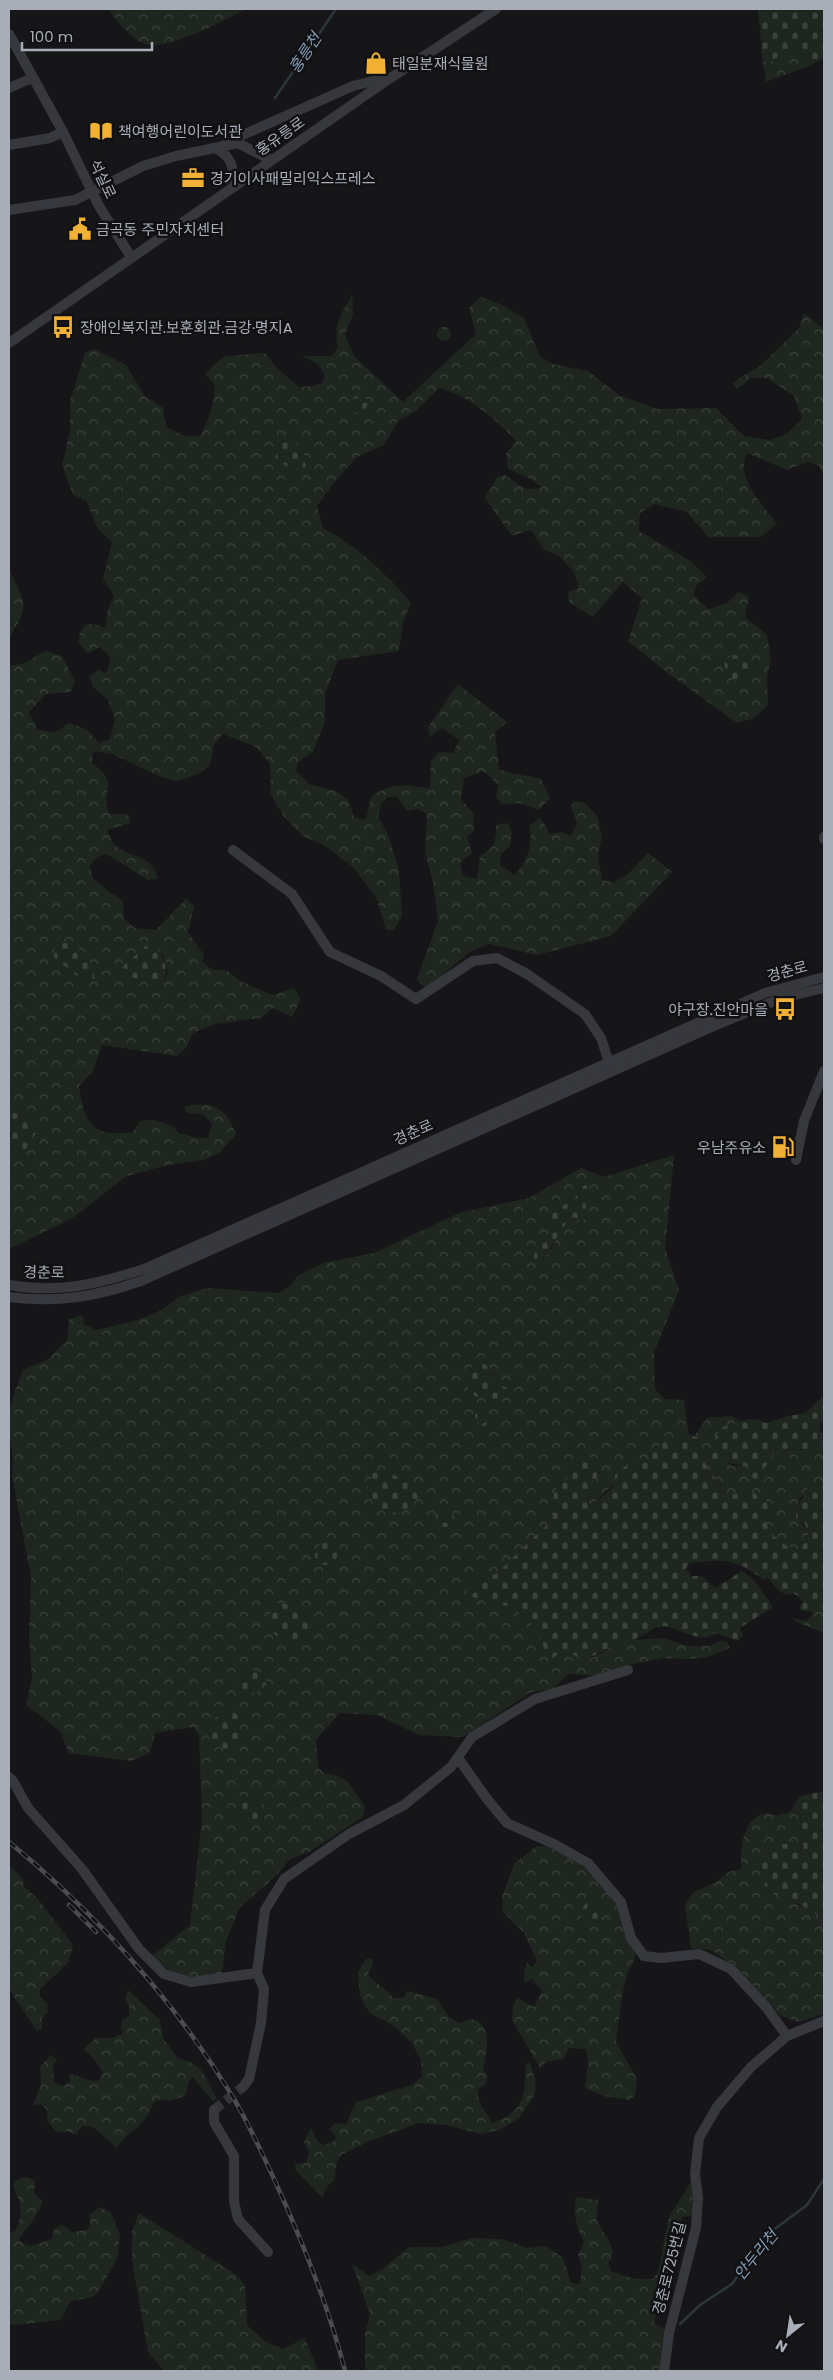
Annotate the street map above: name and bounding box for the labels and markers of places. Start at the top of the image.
shop icon: 태일분재식물원 [363,50,389,76]
place label: 태일분재식물원 [392,53,489,74]
library icon: 책여행어린이도서관 [88,118,114,144]
place label: 책여행어린이도서관 [118,121,242,142]
office icon: 경기이사패밀리익스프레스 [180,165,206,191]
place label: 경기이사패밀리익스프레스 [210,168,376,189]
public building icon: 금곡동 주민자치센터 [67,216,93,242]
place label: 금곡동 주민자치센터 [96,219,224,240]
bus stop icon: 장애인복지관.보훈회관.금강·명지A [50,314,76,340]
place label: 장애인복지관.보훈회관.금강·명지A [80,317,293,338]
bus stop icon: 야구장.진안마을 [772,996,798,1022]
place label: 야구장.진안마을 [668,999,768,1020]
fuel station icon: 우남주유소 [770,1134,796,1160]
place label: 우남주유소 [697,1137,766,1158]

